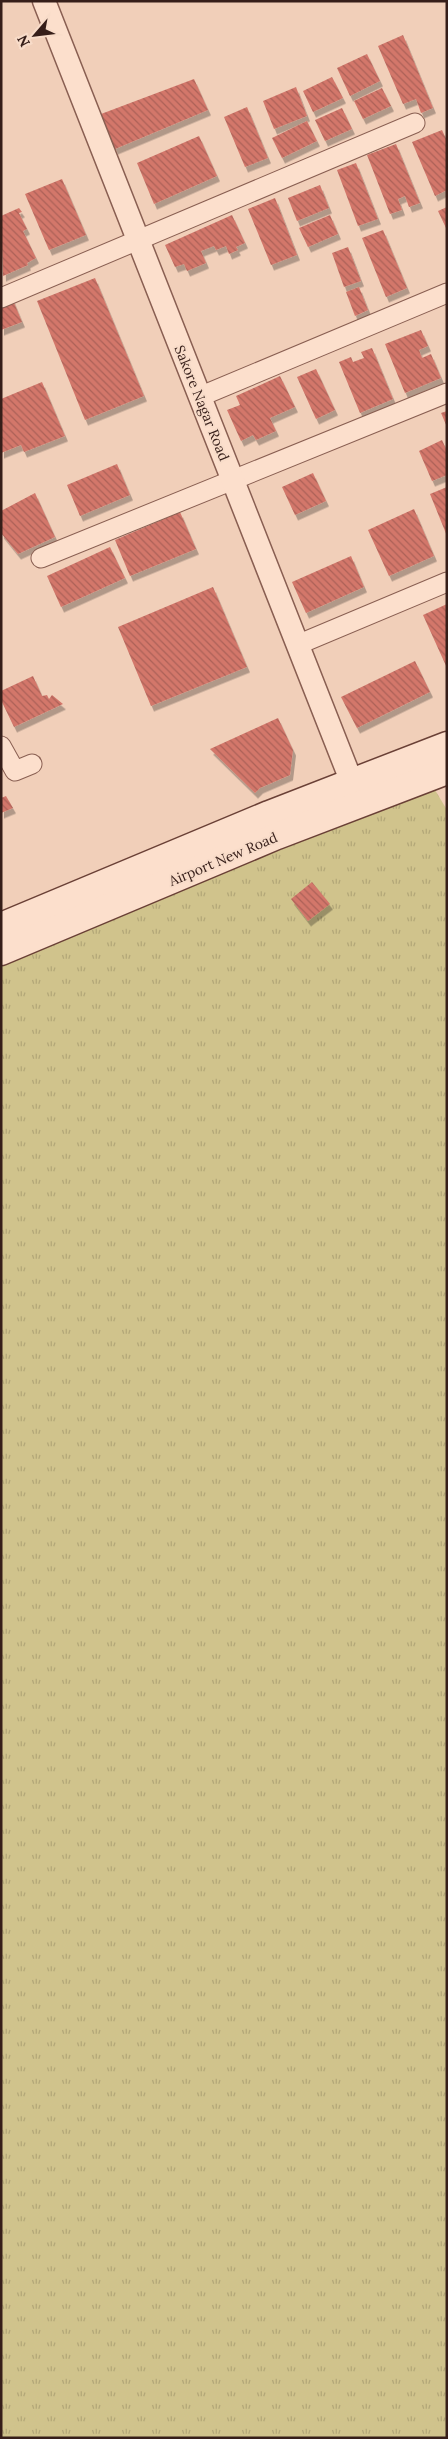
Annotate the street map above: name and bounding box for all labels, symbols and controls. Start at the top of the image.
north arrow [10,10,60,60]
text: N [13,32,34,50]
street label: Sakore Nagar Road [171,343,233,463]
street label: Airport New Road [165,828,280,890]

